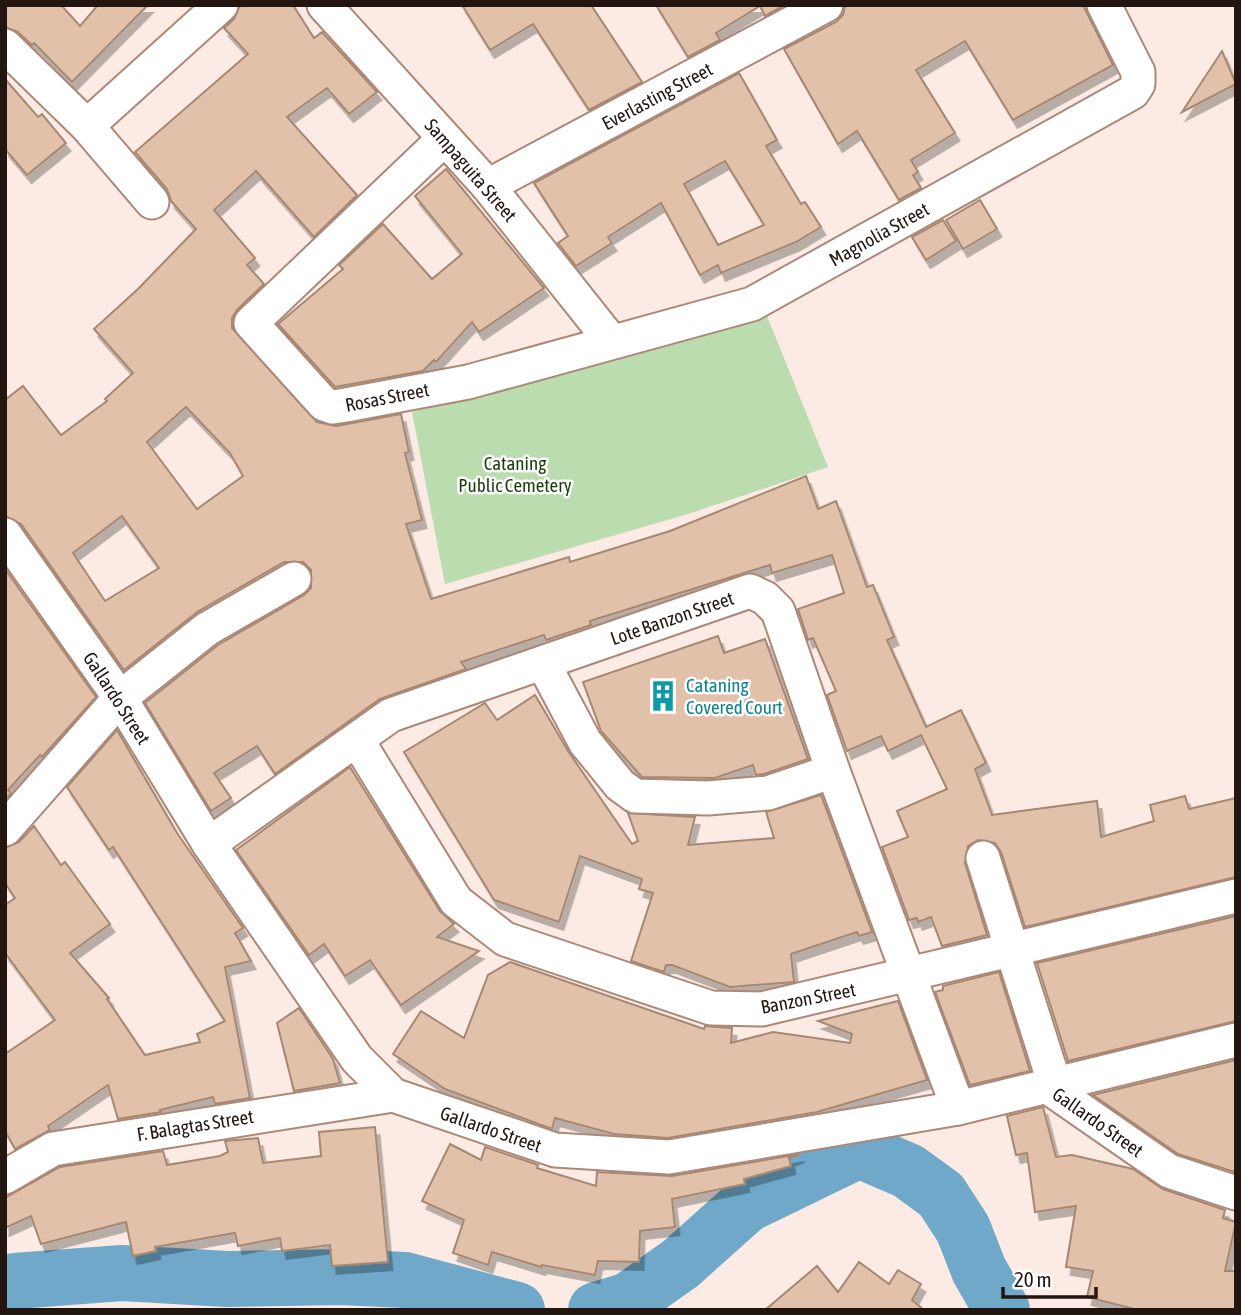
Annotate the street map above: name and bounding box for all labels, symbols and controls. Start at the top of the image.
street label: Everlasting Street [598,58,716,134]
street label: Sampaguita Street [420,114,522,226]
street label: Magnolia Street [825,198,933,270]
street label: Rosas Street [343,378,431,416]
park label: Cataning Public Cemetery [458,452,572,496]
street label: Lote Banzon Street [607,587,737,649]
street label: Gallardo Street [79,648,155,748]
place label: Cataning Covered Court [686,674,783,718]
building icon: Cataning Covered Court [646,679,680,713]
street label: Banzon Street [759,978,857,1018]
street label: Gallardo Street [1048,1083,1148,1161]
street label: Gallardo Street [437,1101,545,1157]
street label: F. Balagtas Street [135,1105,255,1145]
scale bar [1003,1256,1096,1300]
text: 20 m [1014,1267,1052,1291]

